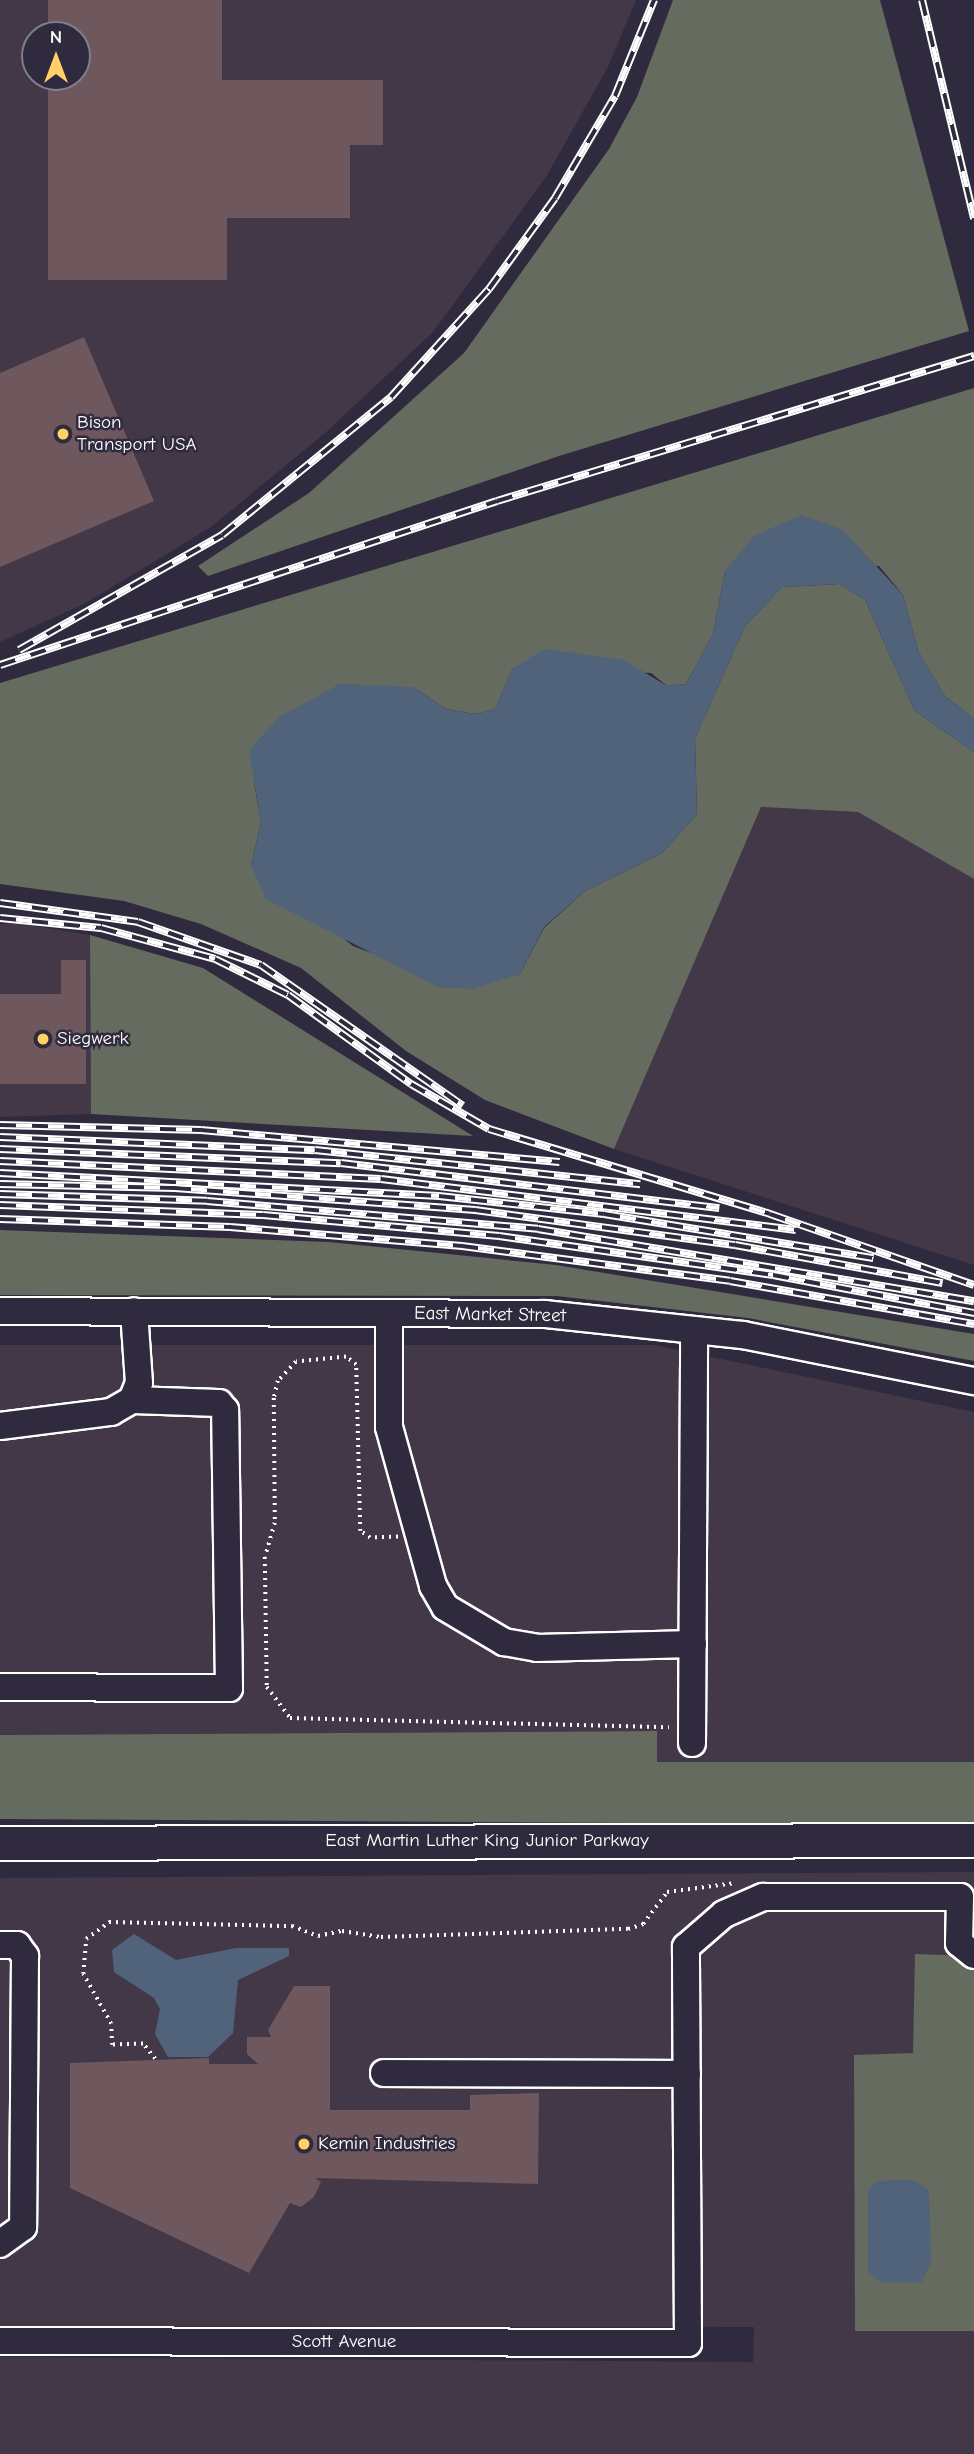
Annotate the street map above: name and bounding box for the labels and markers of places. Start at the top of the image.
place label: Bison Transport USA [77,412,196,456]
marker: Bison Transport USA [55,426,71,442]
place label: Siegwerk [57,1028,129,1050]
marker: Siegwerk [35,1031,51,1047]
place label: Kemin Industries [318,2133,455,2155]
marker: Kemin Industries [296,2136,312,2152]

